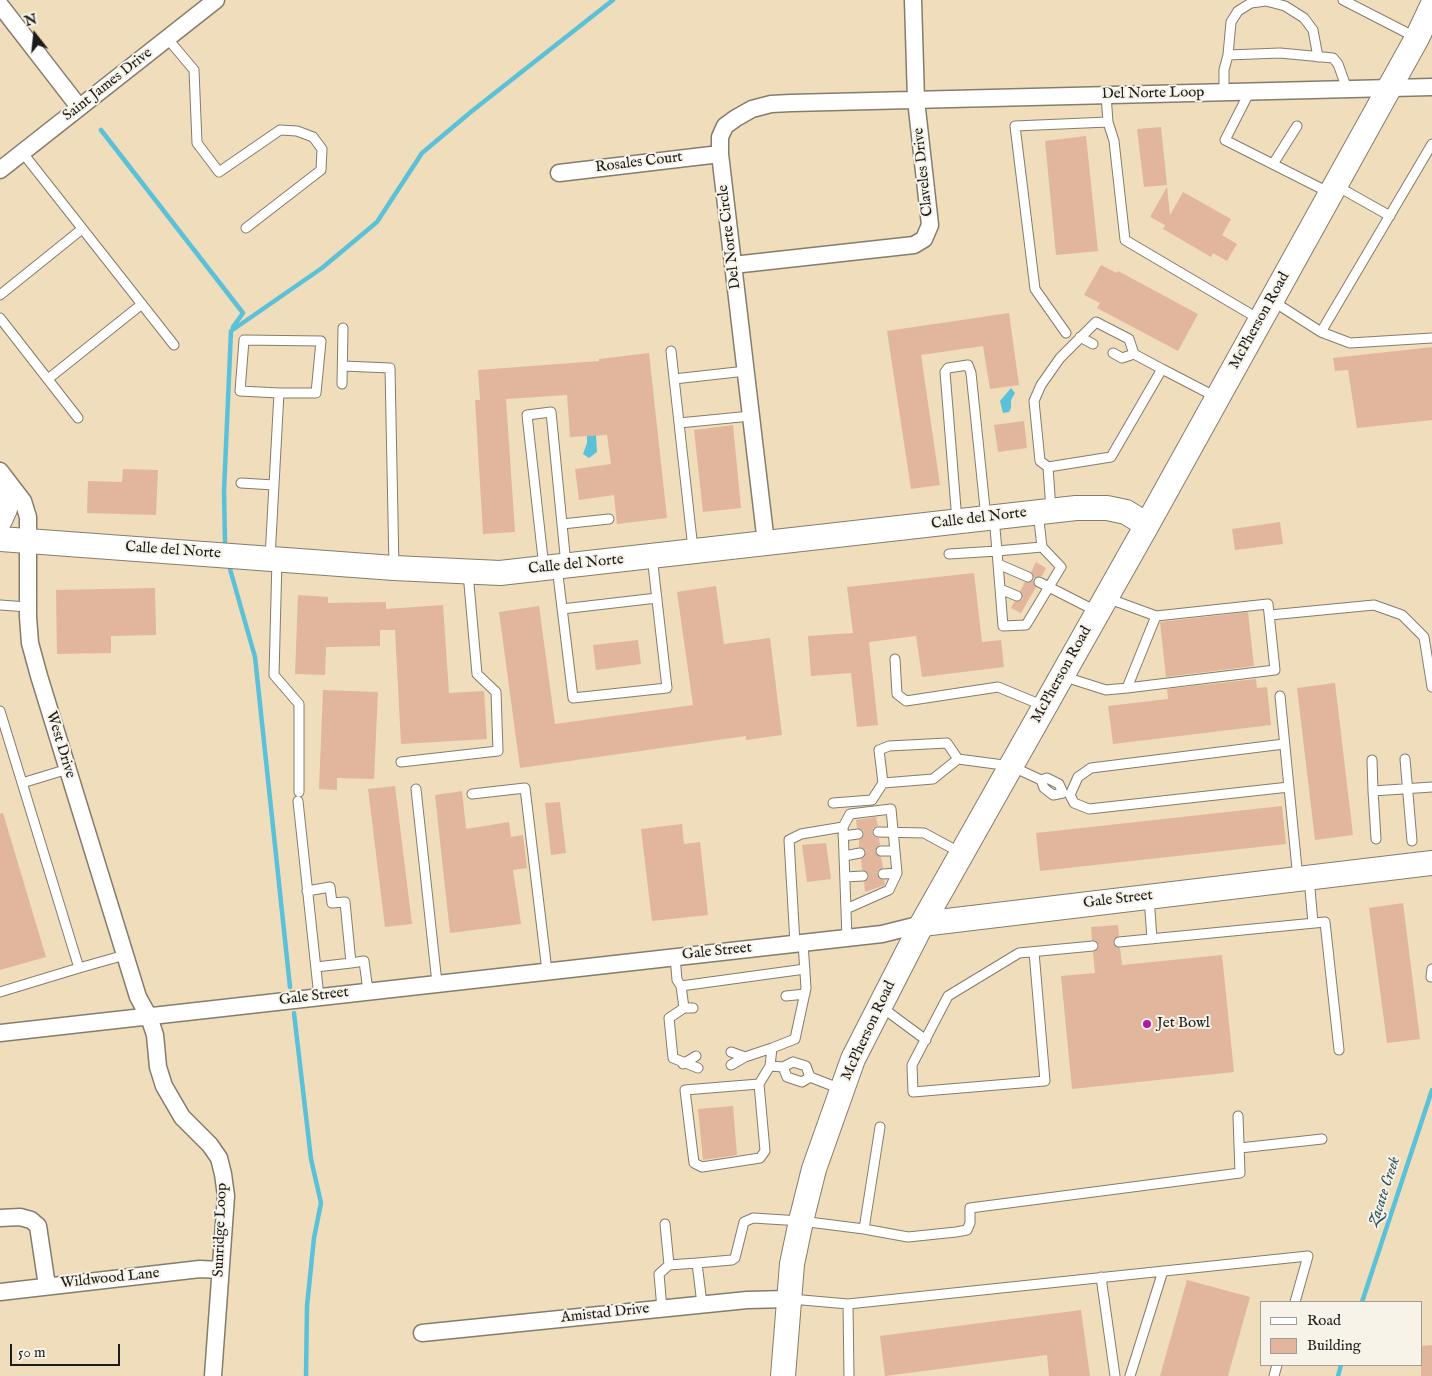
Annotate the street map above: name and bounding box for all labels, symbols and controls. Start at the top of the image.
north arrow [10,10,60,60]
text: N [23,10,39,31]
street label: Saint James Drive [60,44,156,126]
street label: Del Norte Loop [1101,84,1205,104]
street label: Claveles Drive [910,127,938,217]
street label: Rosales Court [594,149,684,177]
street label: Del Norte Circle [715,184,745,290]
street label: McPherson Road [1226,269,1294,373]
street label: Calle del Norte [930,504,1028,534]
street label: Calle del Norte [125,539,221,563]
street label: Calle del Norte [527,551,625,579]
street label: McPherson Road [1028,623,1096,727]
street label: West Drive [41,709,79,781]
street label: Gale Street [1082,887,1154,913]
street label: Gale Street [681,939,753,965]
street label: McPherson Road [838,978,900,1084]
street label: Gale Street [278,984,350,1010]
place label: Jet Bowl [1157,1015,1210,1033]
marker: Jet Bowl [1141,1018,1153,1030]
water label: Zacate Creek [1365,1155,1405,1229]
street label: Sunridge Loop [210,1183,232,1277]
street label: Wildwood Lane [60,1265,160,1293]
street label: Amistad Drive [560,1300,650,1328]
legend [1260,1301,1422,1366]
text: Road [1307,1311,1341,1330]
scale bar [12,1334,122,1366]
text: Building [1307,1336,1361,1355]
text: 50 m [18,1343,46,1362]

